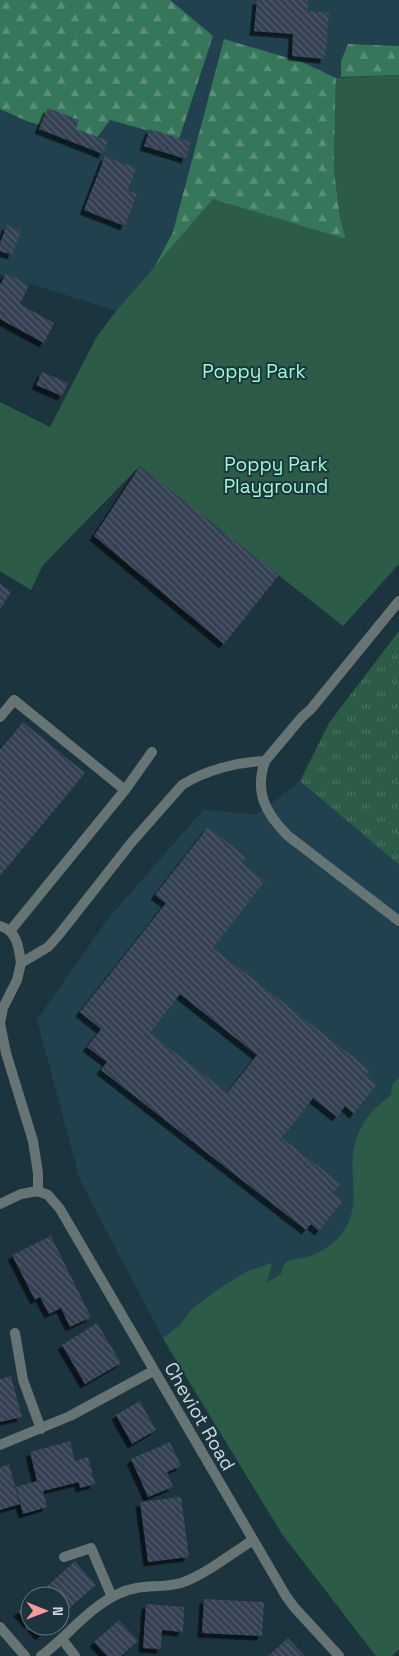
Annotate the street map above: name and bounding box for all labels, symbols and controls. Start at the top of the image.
park label: Poppy Park [202,359,306,384]
park label: Poppy Park Playground [224,452,328,499]
street label: Cheviot Road [158,1358,241,1475]
north arrow [20,1586,70,1636]
text: N [49,1606,67,1616]

